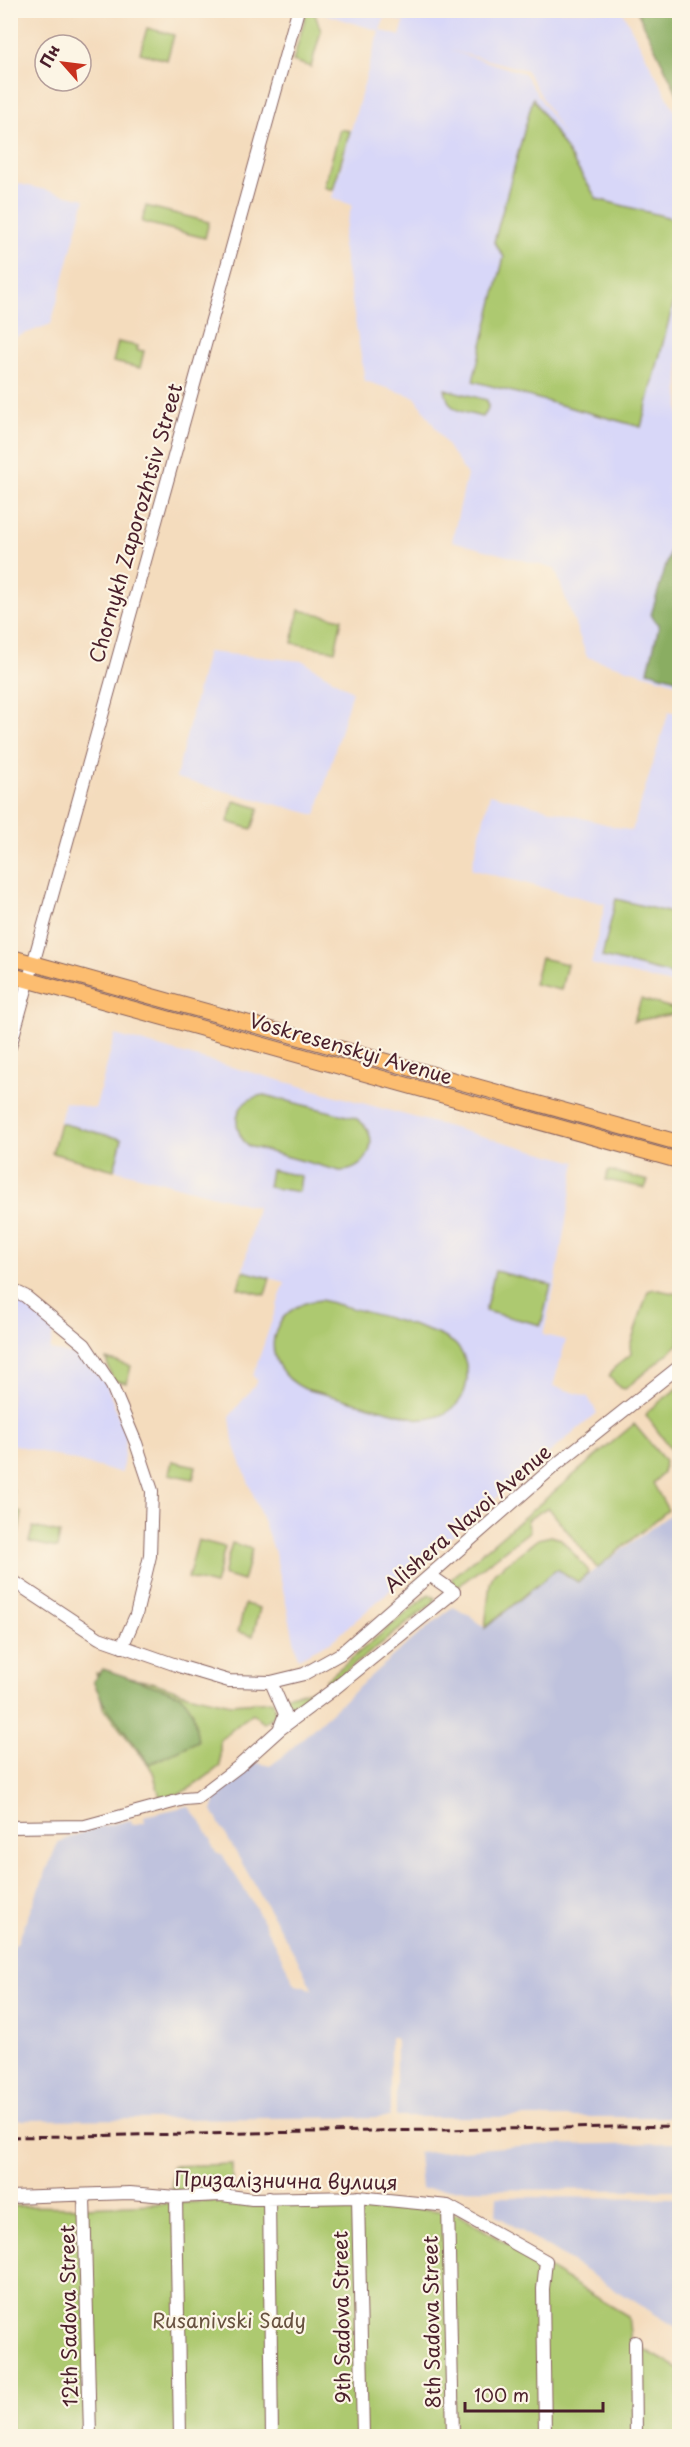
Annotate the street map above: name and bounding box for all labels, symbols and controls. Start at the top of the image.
north arrow [33,33,93,93]
text: Пн [33,40,65,71]
street label: Chornykh Zaporozhtsiv Street [81,380,189,666]
street label: Voskresenskyi Avenue [246,1005,456,1091]
street label: Alishera Navoi Avenue [377,1437,558,1599]
street label: Призалізнична вулиця [174,2163,398,2197]
street label: 12th Sadova Street [51,2225,85,2407]
street label: 9th Sadova Street [324,2230,358,2404]
street label: 8th Sadova Street [414,2235,448,2409]
park label: Rusanivski Sady [152,2305,306,2335]
scale bar [465,2375,603,2413]
text: 100 m [474,2381,529,2408]

